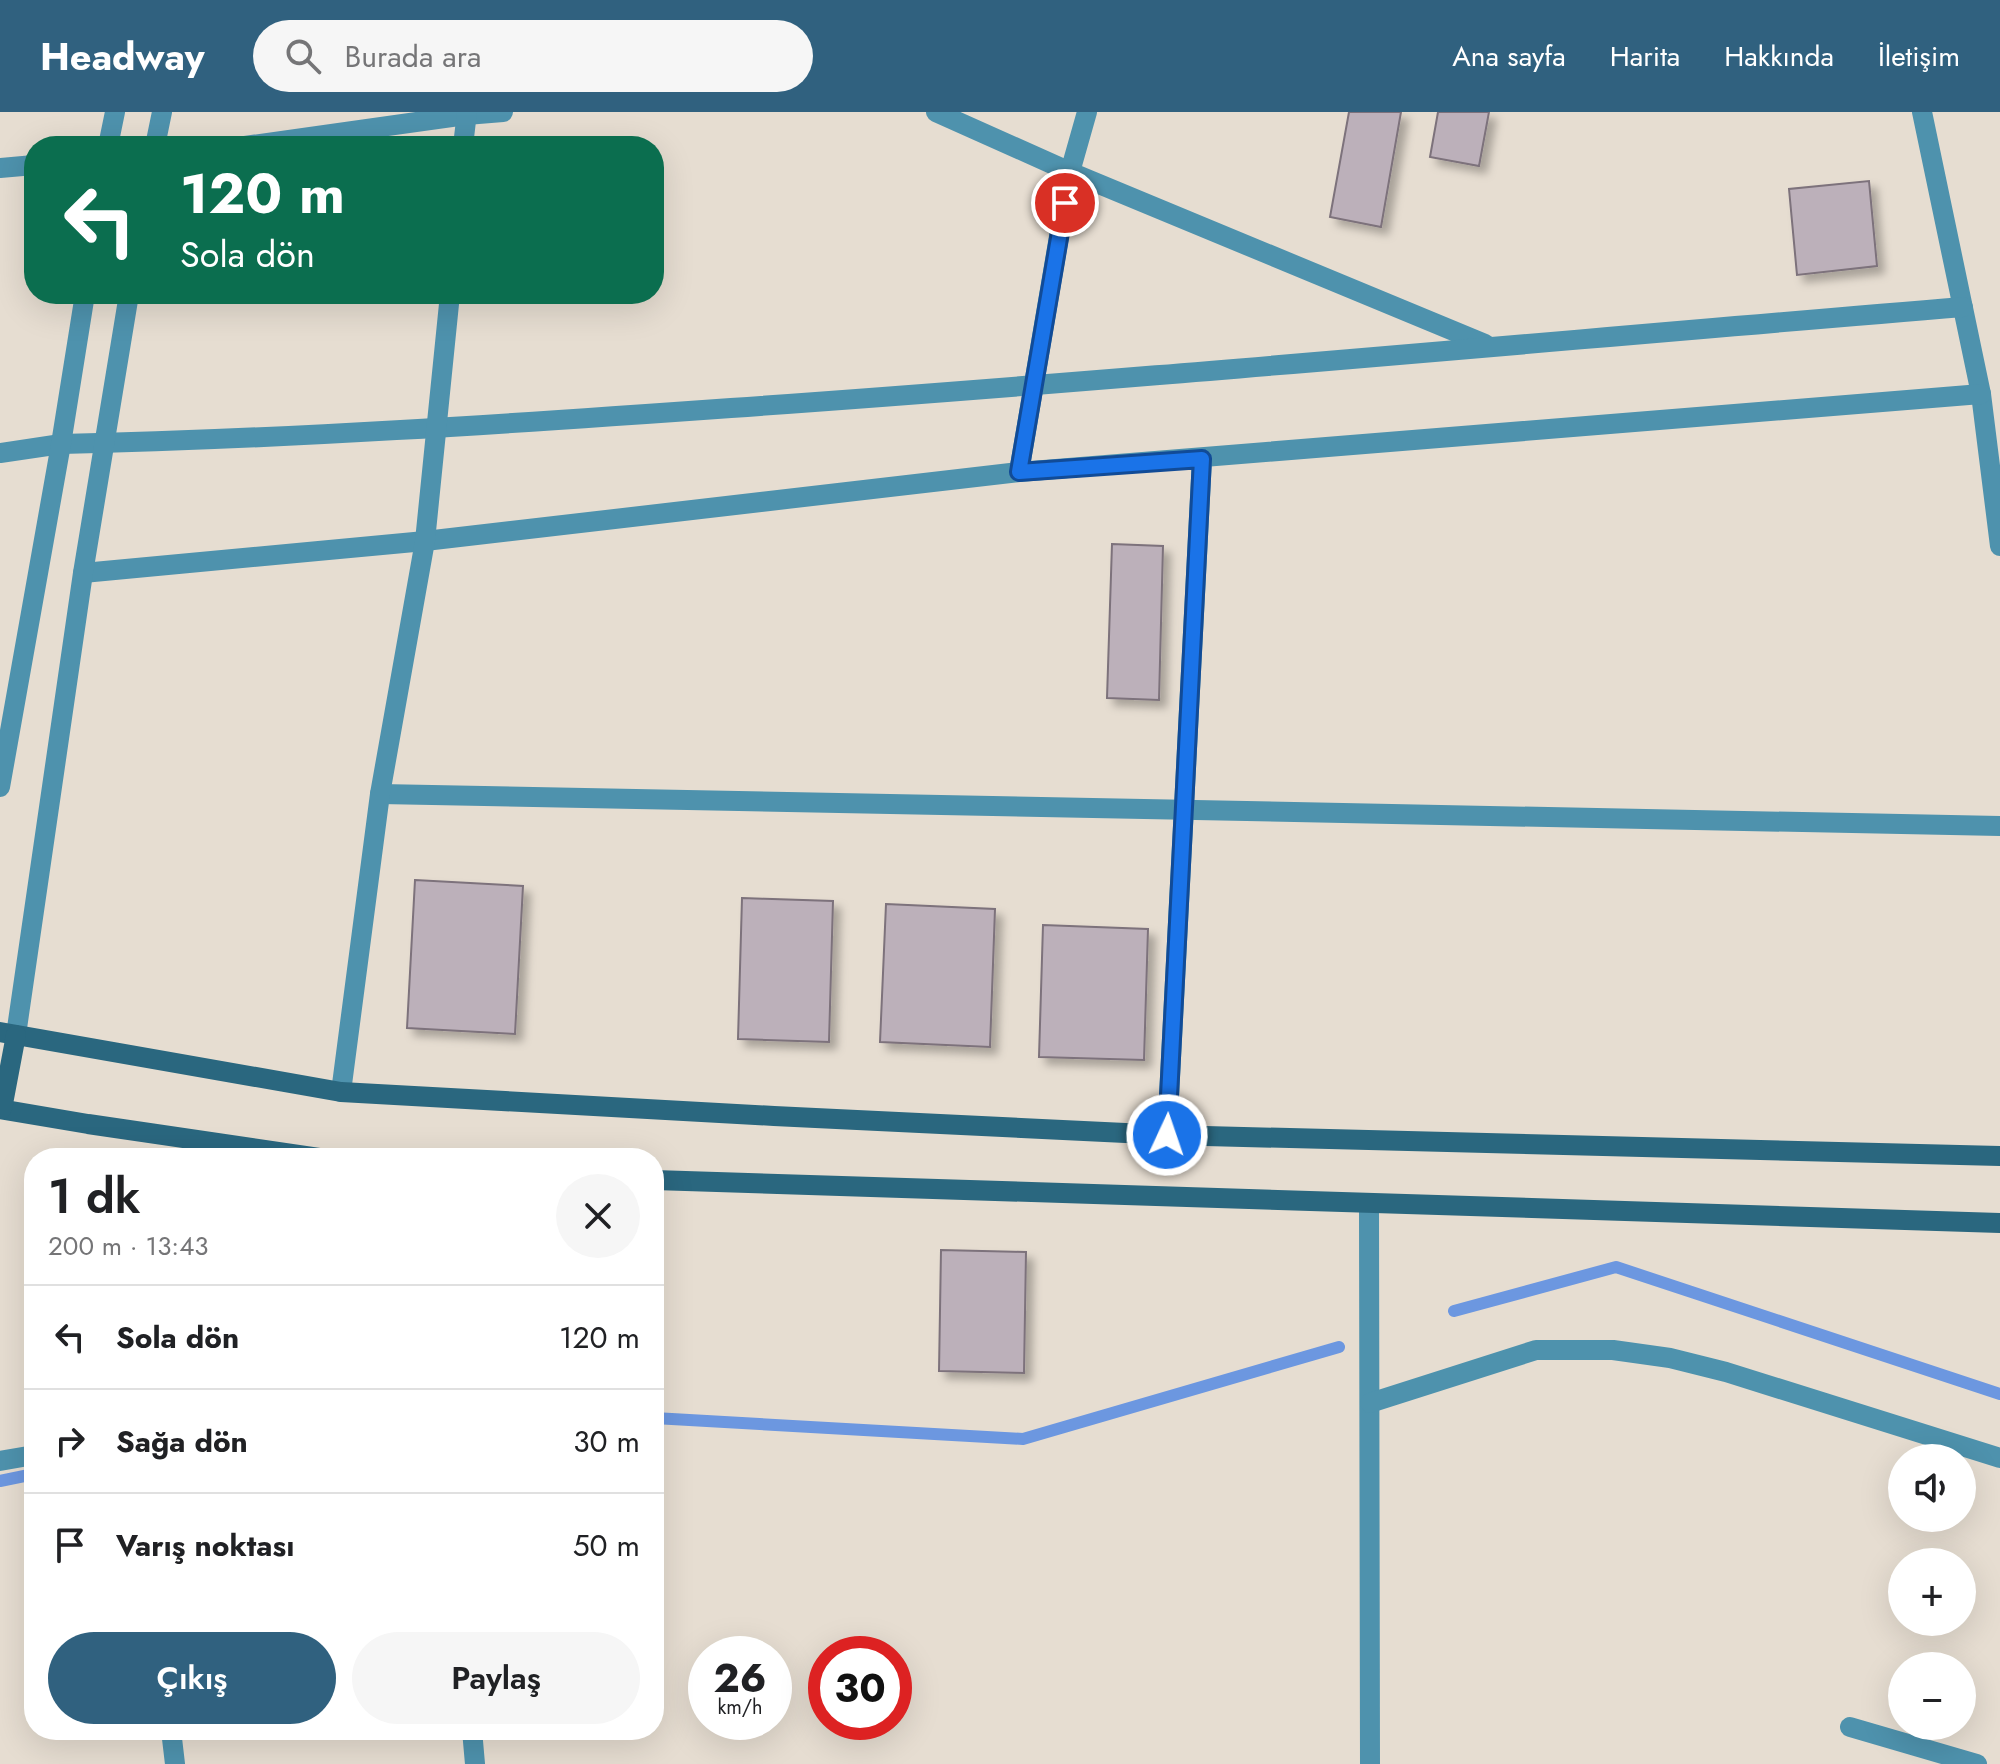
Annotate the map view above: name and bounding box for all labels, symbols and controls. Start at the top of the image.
search box [253,20,813,92]
text: Headway [40,29,205,84]
icon: search [281,34,325,78]
text: Burada ara [345,35,481,78]
text: Ana sayfa [1452,36,1566,77]
text: Harita [1610,36,1680,77]
text: Hakkında [1724,36,1834,77]
text: İletişim [1878,36,1960,77]
text: 120 m [180,153,345,234]
icon: left [48,168,152,272]
pin [1031,169,1099,237]
icon: arrive [1043,181,1087,225]
text: Sola dön [180,228,315,280]
position arrow [1125,1093,1209,1177]
text: 1 dk [48,1162,141,1231]
button: close [556,1174,640,1258]
text: 200 m · 13:43 [48,1227,209,1265]
icon: left [48,1315,92,1359]
text: Sola dön [116,1316,239,1359]
text: 120 m [559,1316,640,1359]
icon: right [48,1419,92,1463]
text: Sağa dön [116,1420,248,1463]
text: 30 m [573,1420,640,1463]
map controls [1888,1444,1976,1740]
button: sound [1888,1444,1976,1532]
icon: arrive [48,1523,92,1567]
text: Varış noktası [116,1524,294,1567]
text: 50 m [573,1524,640,1567]
button: + [1888,1548,1976,1636]
button: Çıkış [48,1632,336,1724]
button: Paylaş [352,1632,640,1724]
speed limit sign: 30 [808,1636,912,1740]
text: 26 [714,1649,767,1707]
button: − [1888,1652,1976,1740]
text: km/h [717,1693,763,1722]

